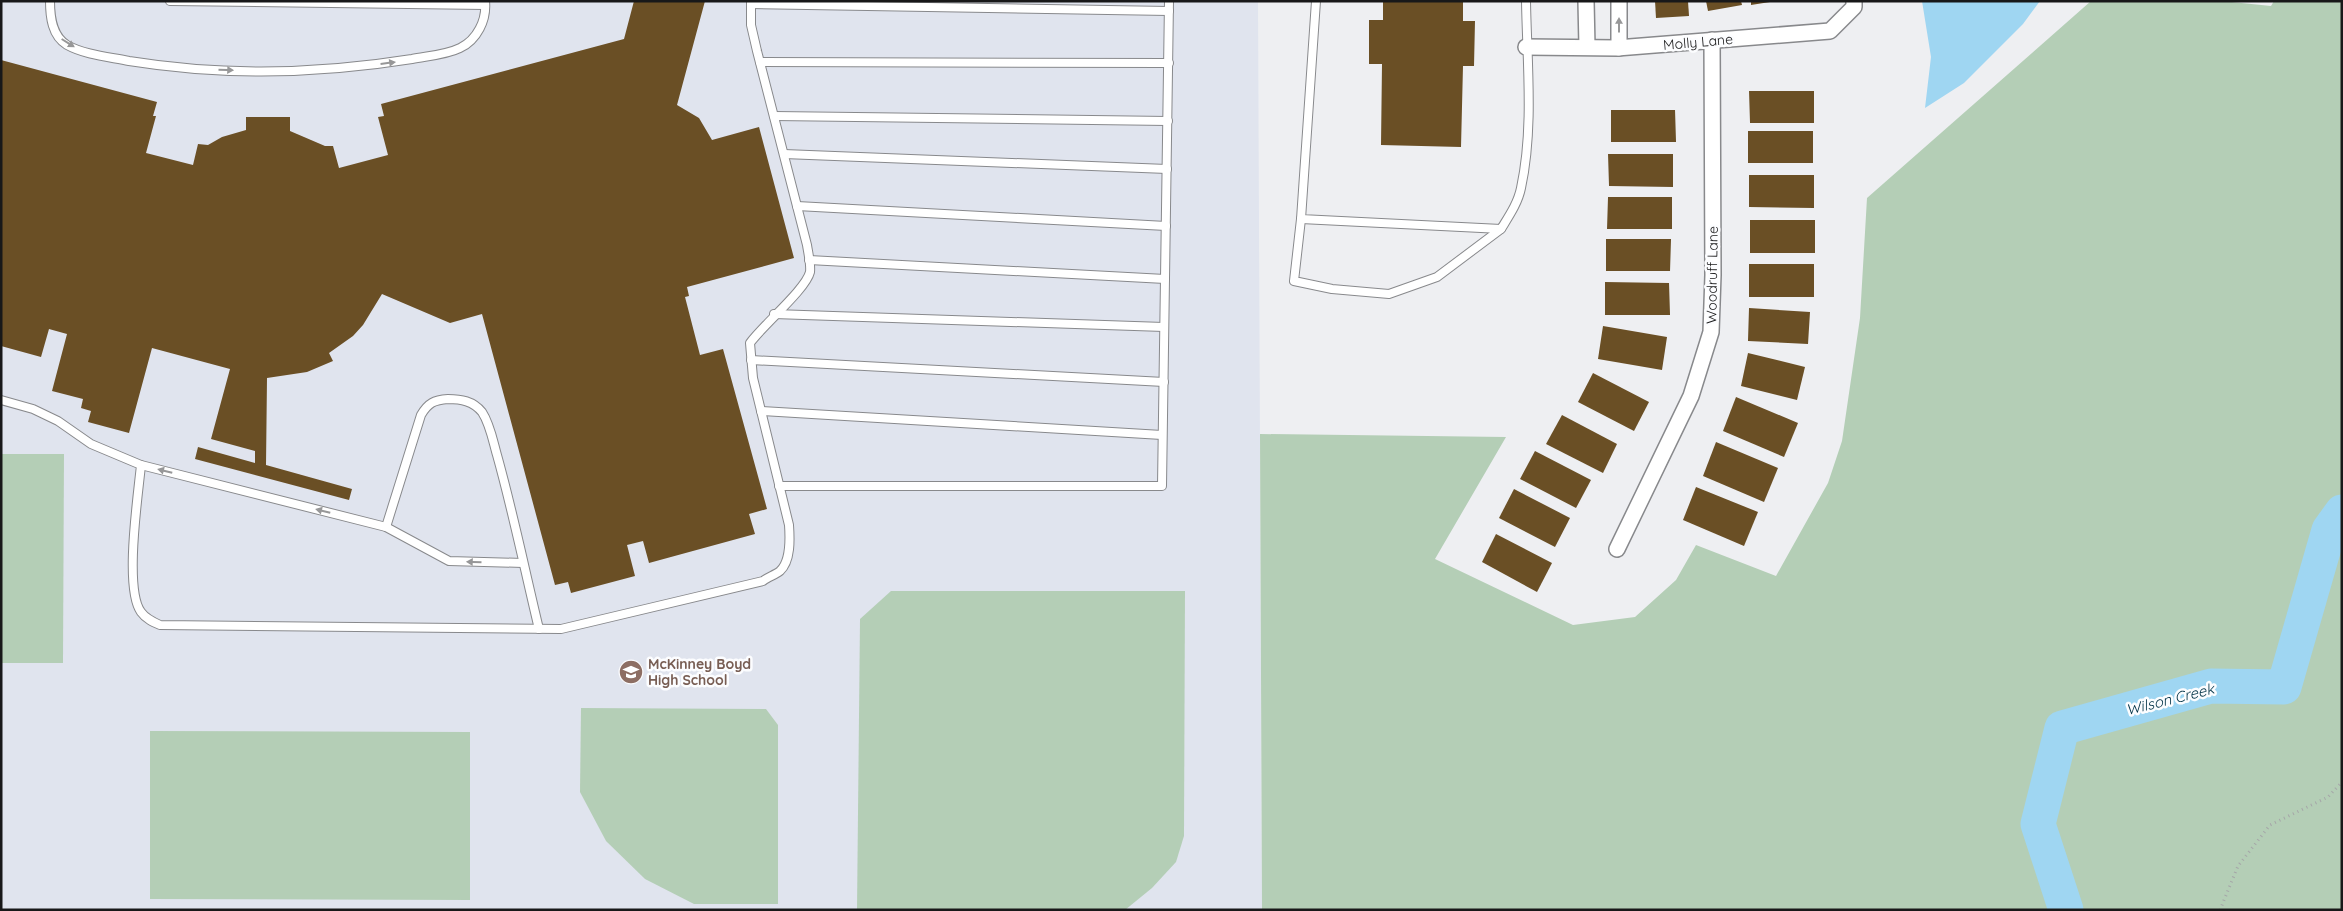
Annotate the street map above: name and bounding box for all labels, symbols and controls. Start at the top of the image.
one-way arrow [1615,16,1623,32]
street label: Molly Lane [1662,30,1734,54]
one-way arrow [61,39,74,48]
one-way arrow [381,58,397,66]
one-way arrow [219,67,235,75]
street label: Woodruff Lane [1702,226,1722,324]
one-way arrow [158,467,173,475]
one-way arrow [315,506,330,514]
one-way arrow [466,558,482,566]
place label: McKinney Boyd High School [648,655,751,689]
school or university icon: McKinney Boyd High School [618,659,644,685]
water label: Wilson Creek [2124,678,2218,719]

